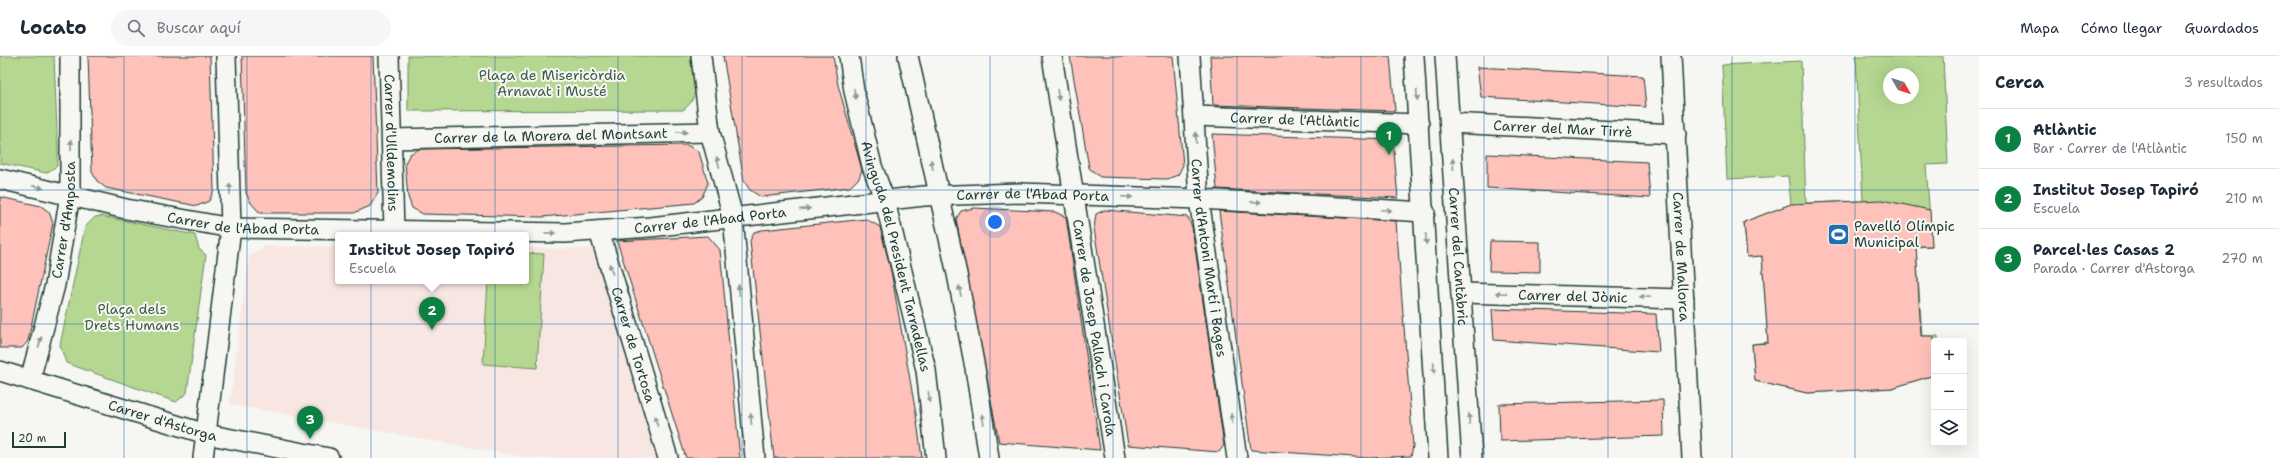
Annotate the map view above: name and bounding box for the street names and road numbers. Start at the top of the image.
street label: Carrer d'Ulldemolins [381,74,402,212]
street label: Carrer de l'Atlàntic [1230,108,1360,131]
street label: Carrer del Mar Tirrè [1493,116,1633,141]
street label: Carrer de la Morera del Montsant [434,124,668,147]
street label: Avinguda del President Tarradellas [857,139,935,374]
street label: Carrer d'Antoni Martí i Bages [1187,158,1231,358]
street label: Carrer d'Amposta [47,161,79,280]
street label: Carrer de l'Abad Porta [956,184,1110,205]
street label: Carrer del Cantàbric [1445,187,1472,326]
street label: Carrer de Mallorca [1669,192,1694,322]
street label: Carrer de l'Abad Porta [634,203,787,237]
street label: Carrer de l'Abad Porta [166,208,320,238]
street label: Carrer de Josep Pallach i Carola [1069,218,1121,438]
street label: Carrer de Tortosa [607,285,660,405]
street label: Carrer del Jònic [1518,286,1628,306]
street label: Carrer d'Astorga [106,396,219,445]

